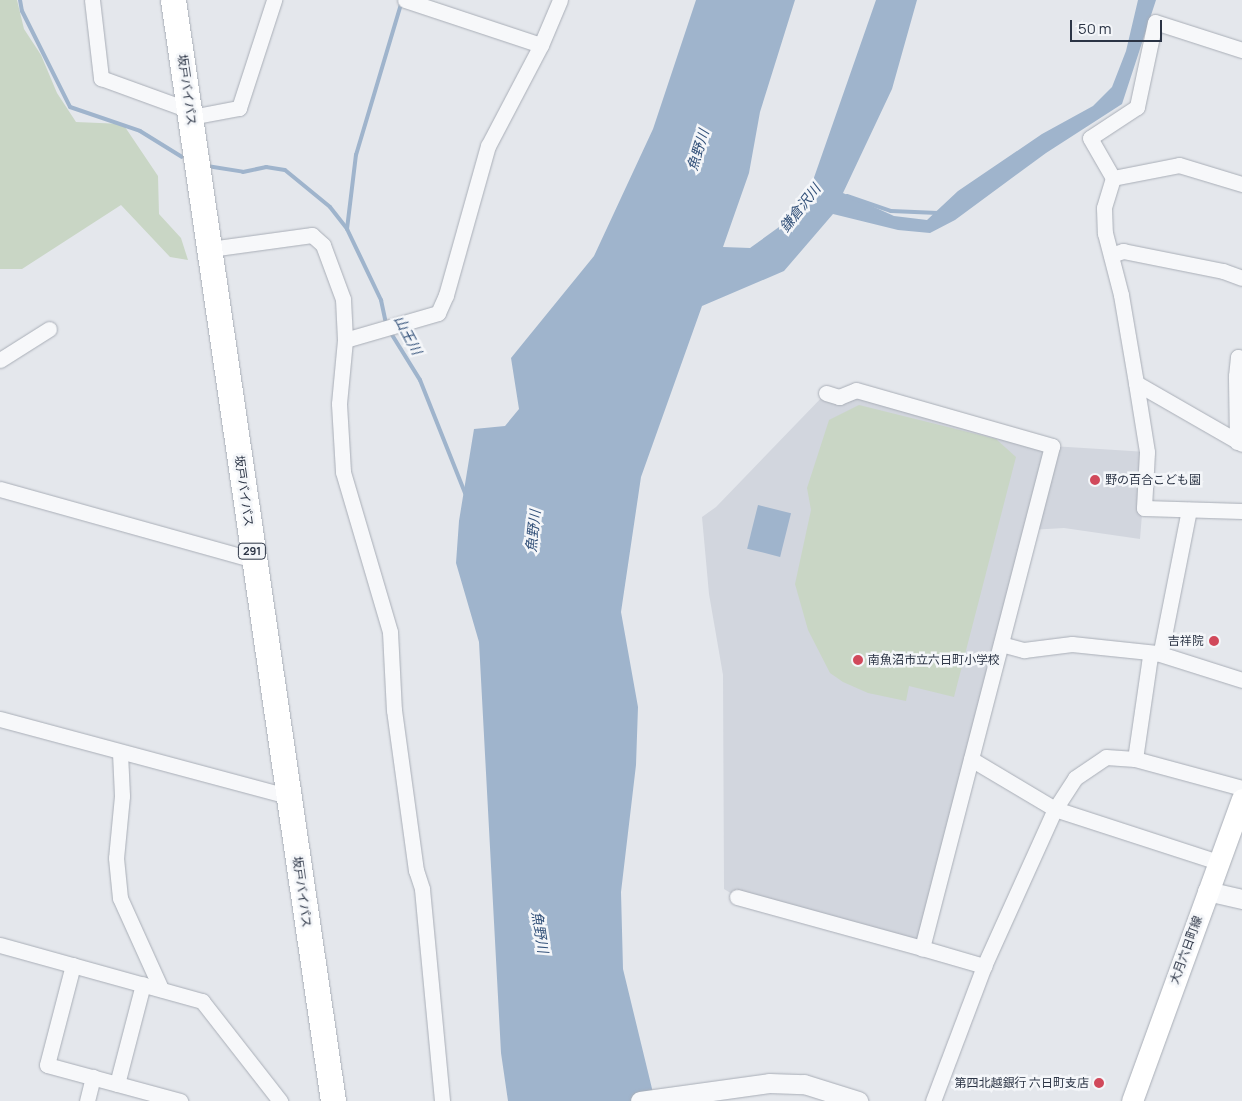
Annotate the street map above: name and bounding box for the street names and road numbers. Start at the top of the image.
street label: 坂戸バイパス [175,53,199,127]
street label: 坂戸バイパス [232,454,256,528]
road number: 291 [237,542,267,560]
street label: 坂戸バイパス [290,855,314,929]
street label: 大月六日町線 [1167,914,1205,986]

